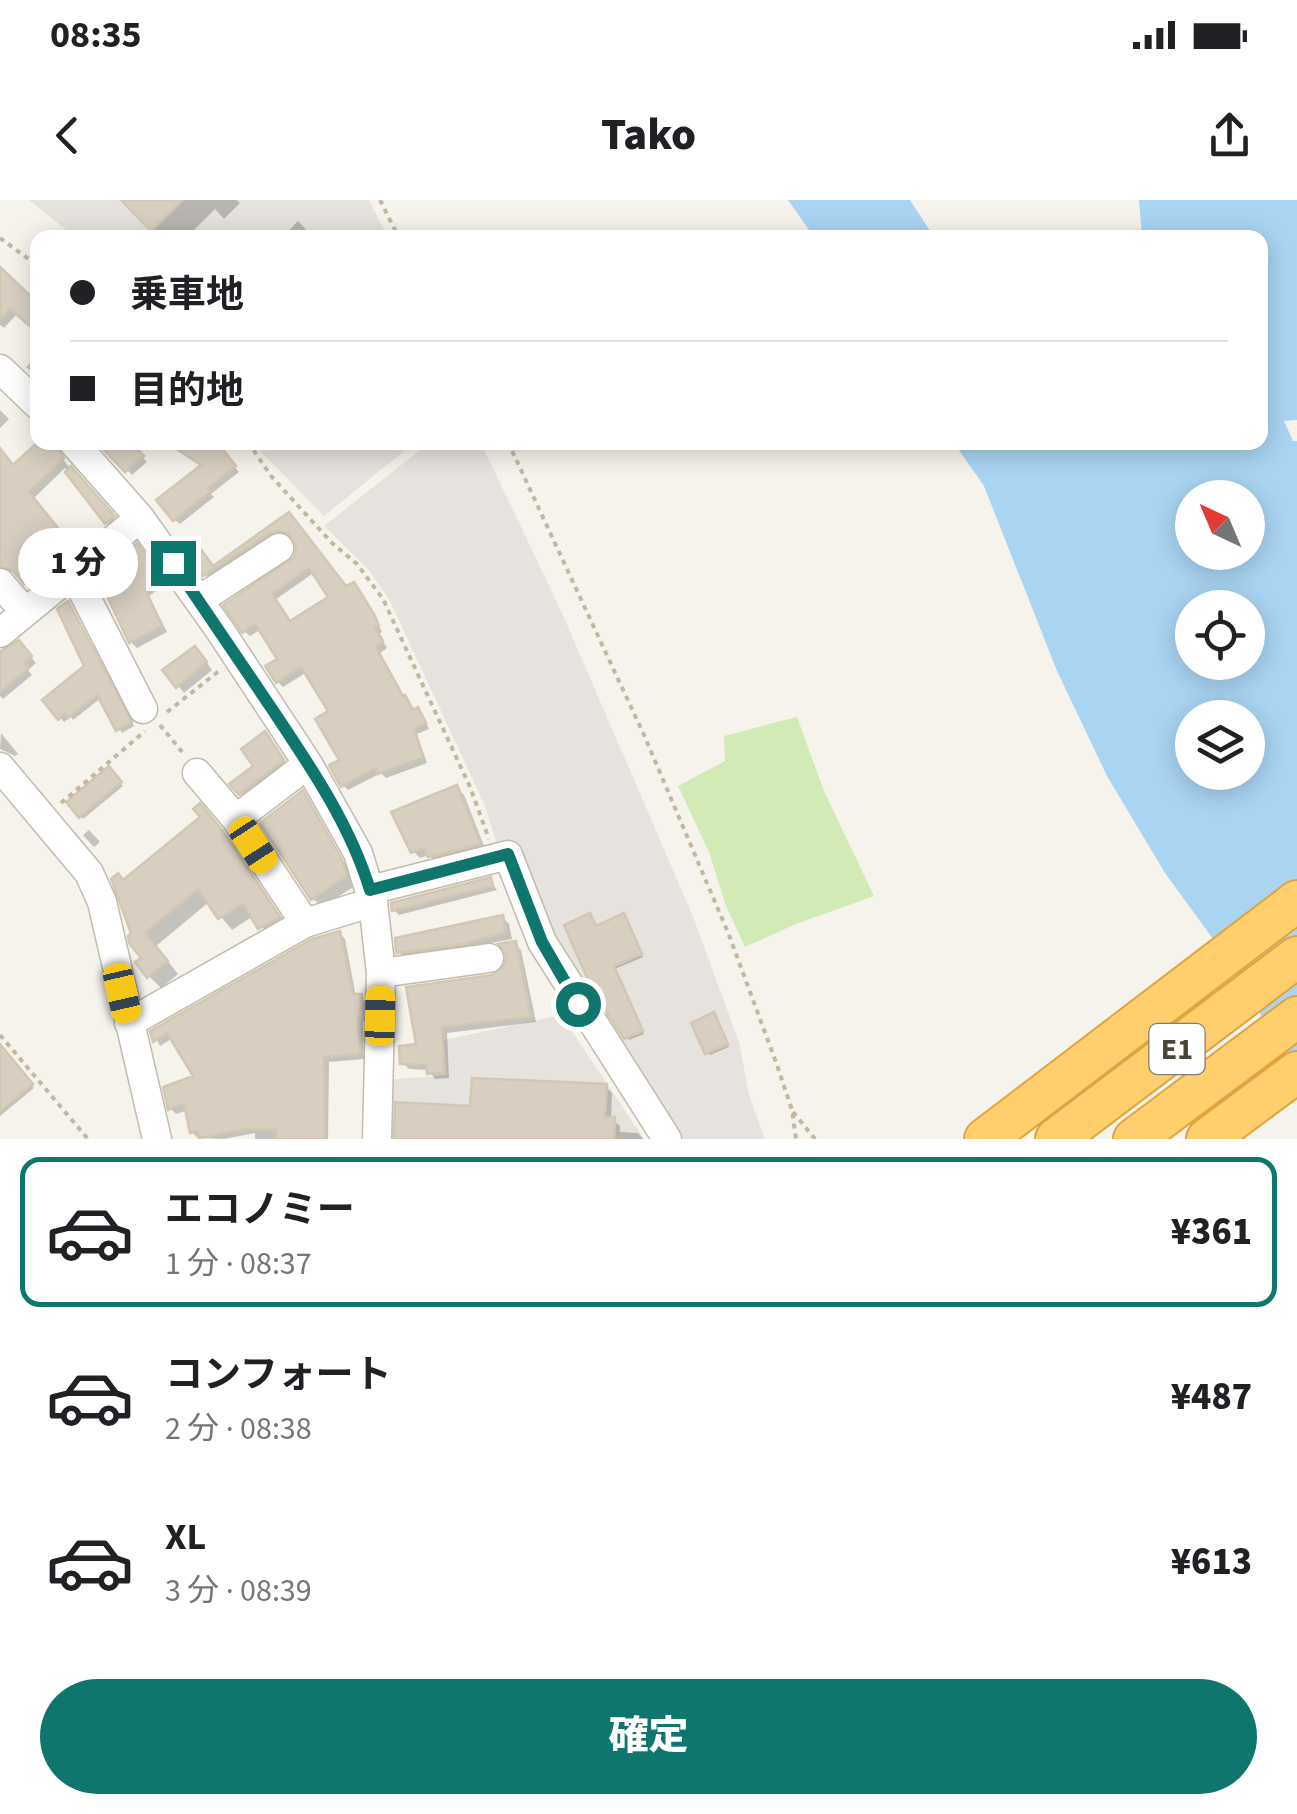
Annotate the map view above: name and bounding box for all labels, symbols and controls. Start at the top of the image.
text: 08:35 [50,8,142,62]
text: Tako [601,103,696,167]
icon: back [40,108,95,163]
icon: share [1202,108,1257,163]
text: 乗車地 [130,268,244,322]
text: 目的地 [130,364,244,418]
north arrow [1175,480,1265,570]
map controls [1175,480,1265,790]
callout: 1 分 [18,528,138,598]
text: 1 分 [50,540,106,586]
route end [151,541,196,586]
button: locate [1175,590,1265,680]
button: layers [1175,700,1265,790]
car [224,812,282,878]
car [101,960,143,1026]
route start [556,982,601,1027]
car [364,986,396,1046]
road number: E1 [1150,1024,1204,1074]
text: エコノミー [165,1183,355,1237]
icon: car [45,1187,135,1277]
text: ¥361 [1171,1205,1252,1259]
text: 1 分 · 08:37 [165,1241,312,1287]
text: コンフォート [165,1348,392,1402]
icon: car [45,1352,135,1442]
text: ¥487 [1171,1370,1252,1424]
text: 2 分 · 08:38 [165,1406,312,1452]
text: XL [165,1510,206,1564]
icon: car [45,1517,135,1607]
text: ¥613 [1171,1535,1252,1589]
text: 3 分 · 08:39 [165,1568,312,1614]
button: 確定 [40,1679,1257,1794]

